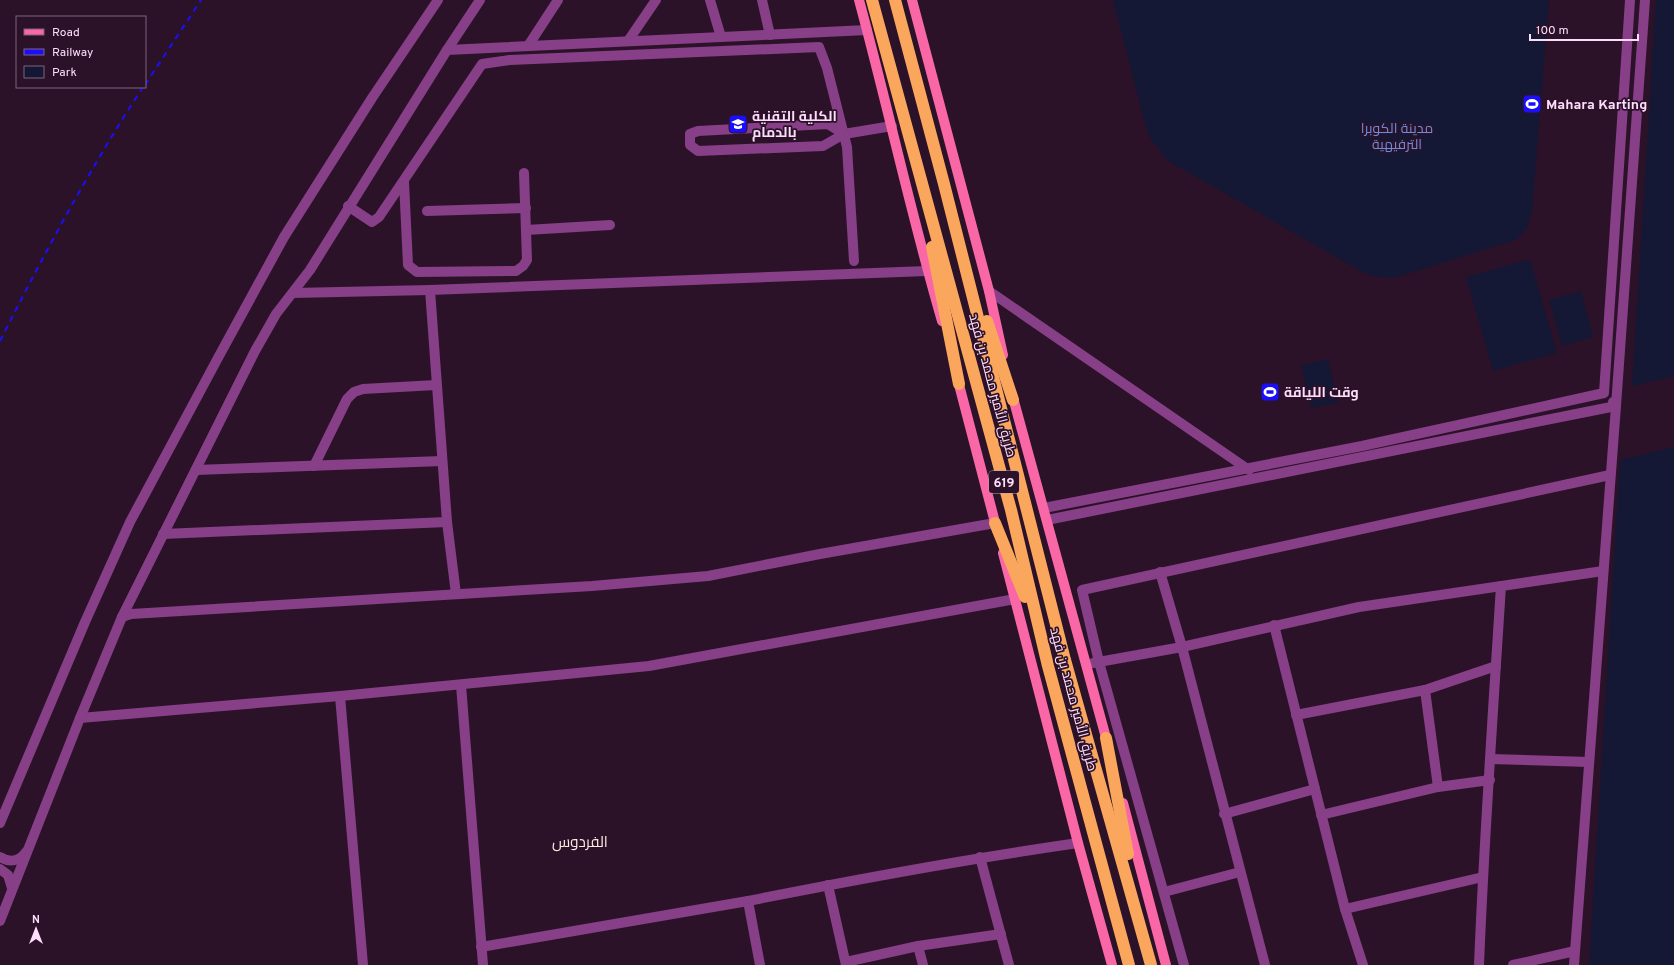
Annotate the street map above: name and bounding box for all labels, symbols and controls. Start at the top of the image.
legend [16,16,146,88]
scale bar [1530,16,1638,42]
text: 100 m [1536,23,1569,39]
text: Road [52,25,80,41]
text: Railway [52,45,93,61]
text: Park [52,65,77,81]
sports icon: Mahara Karting [1521,93,1543,115]
place label: Mahara Karting [1546,97,1647,114]
place label: الكلية التقنية بالدمام [752,109,837,142]
school or university icon: الكلية التقنية بالدمام [727,113,749,135]
park label: مدينة الكوبرا الترفيهية [1361,121,1433,154]
street label: طريق الأمير محمد بن فهد [964,312,1019,459]
sports icon: وقت اللياقة [1259,381,1281,403]
place label: وقت اللياقة [1284,385,1359,402]
road number: 619 [989,471,1019,493]
street label: طريق الأمير محمد بن فهد [1045,626,1100,773]
district label: الفردوس [552,834,608,853]
north arrow [16,909,56,949]
text: N [32,913,40,927]

